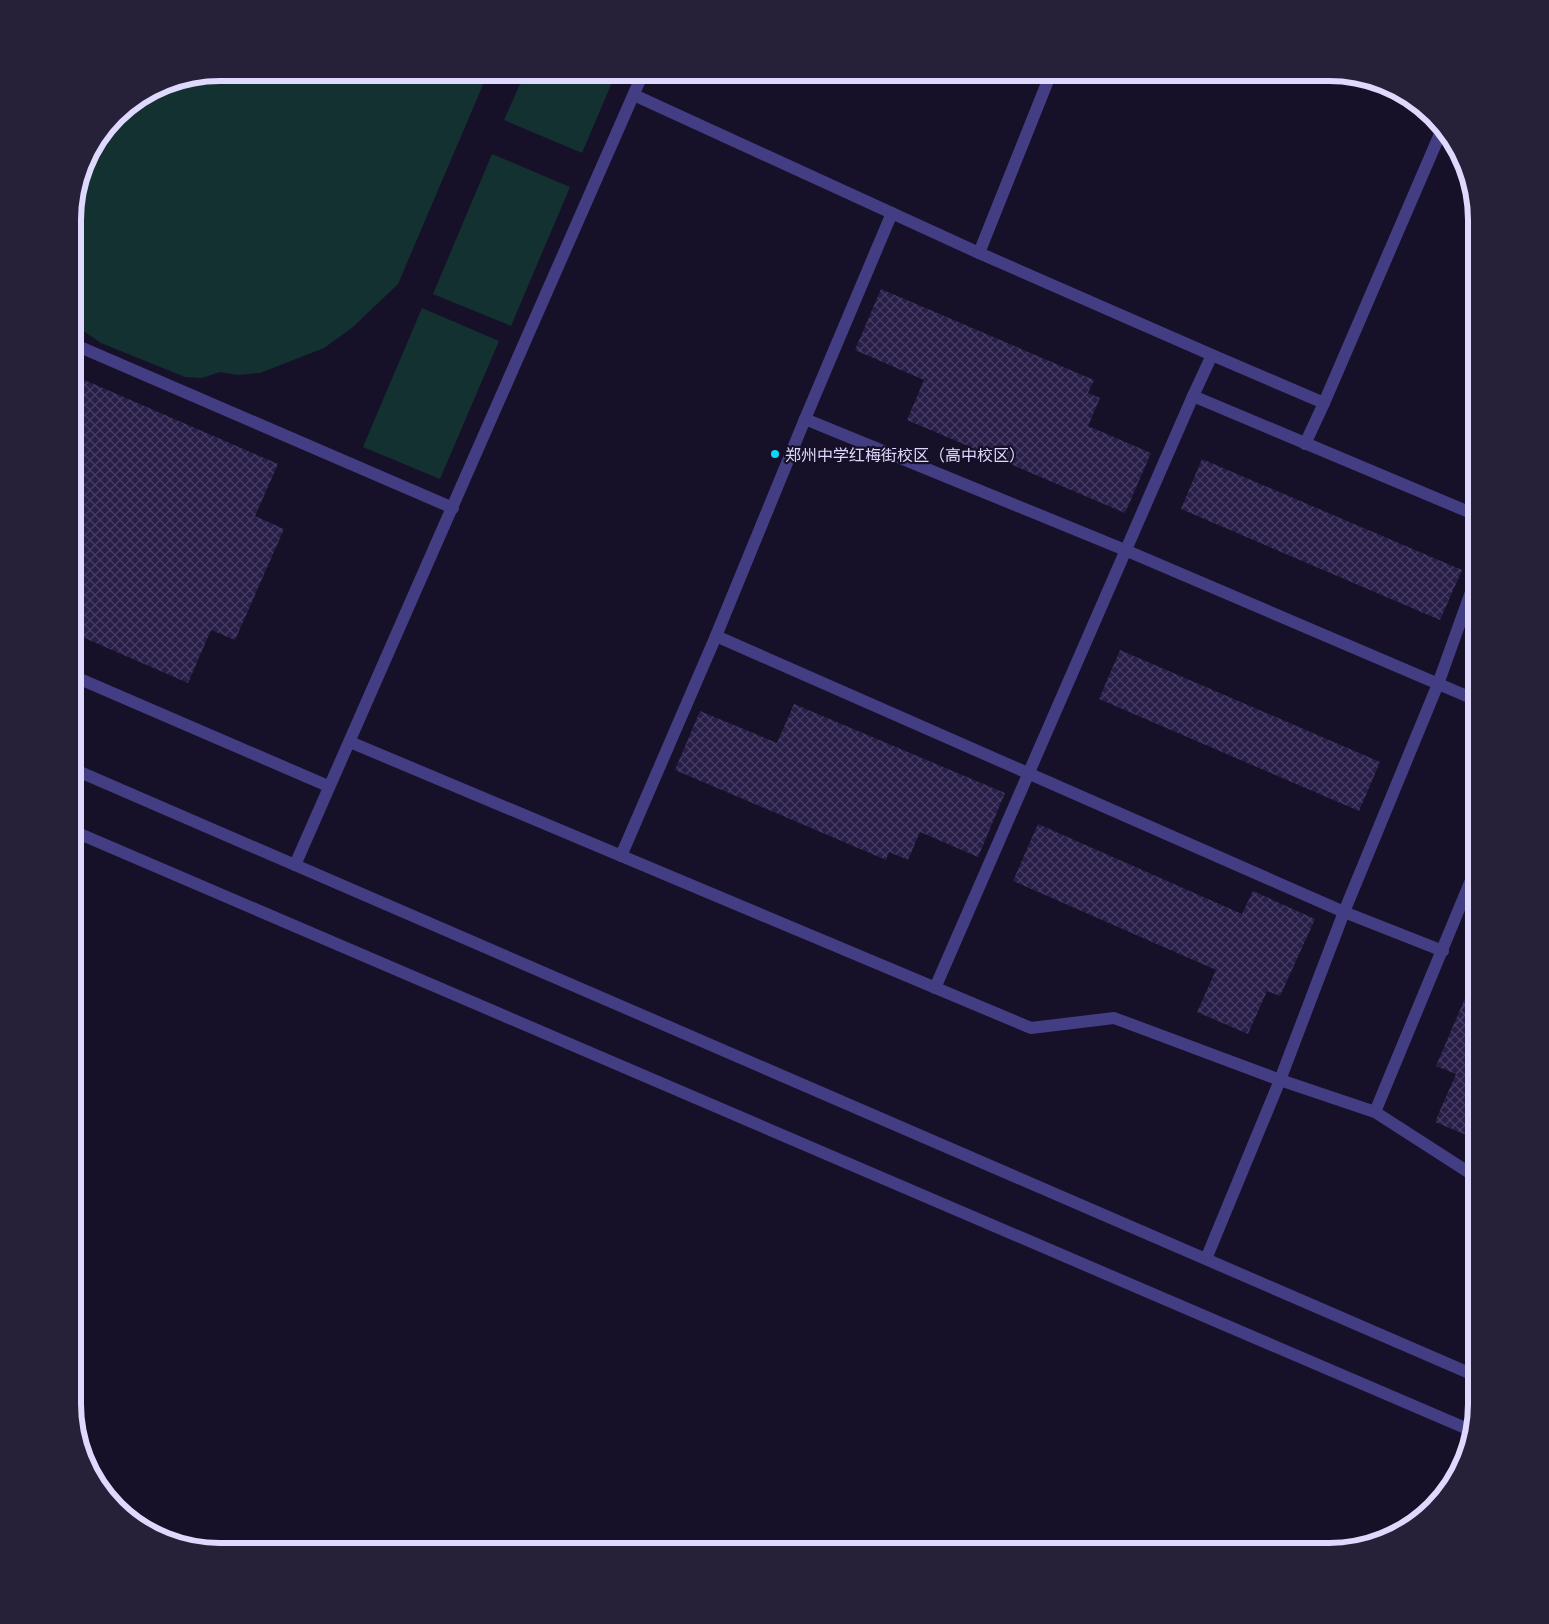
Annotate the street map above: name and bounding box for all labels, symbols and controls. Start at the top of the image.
place label: 郑州中学红梅街校区（高中校区） [785,445,1025,464]
marker: 郑州中学红梅街校区（高中校区） [769,448,781,460]

